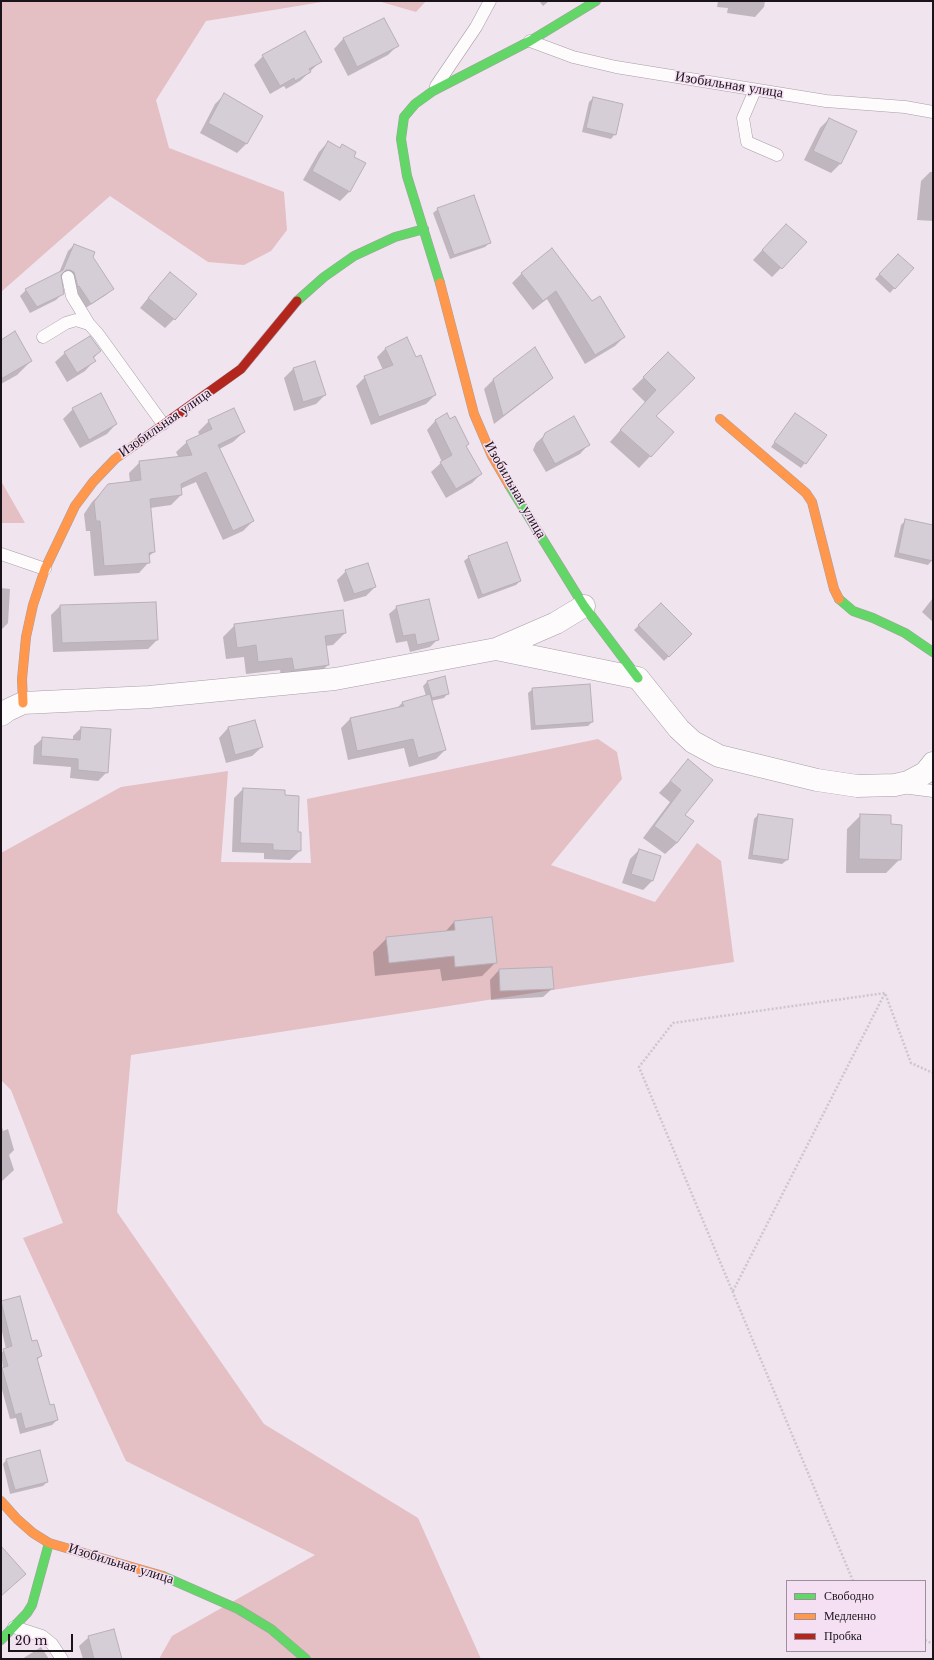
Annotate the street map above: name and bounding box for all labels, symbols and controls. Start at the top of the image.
street label: Изобильная улица [674,68,784,102]
street label: Изобильная улица [115,385,215,461]
street label: Изобильная улица [480,438,550,542]
street label: Изобильная улица [66,1540,176,1588]
legend [786,1580,926,1652]
text: Свободно [824,1588,874,1603]
text: Медленно [824,1608,876,1623]
scale bar [10,1626,75,1652]
text: Пробка [824,1628,862,1643]
text: 20 m [15,1633,47,1648]

